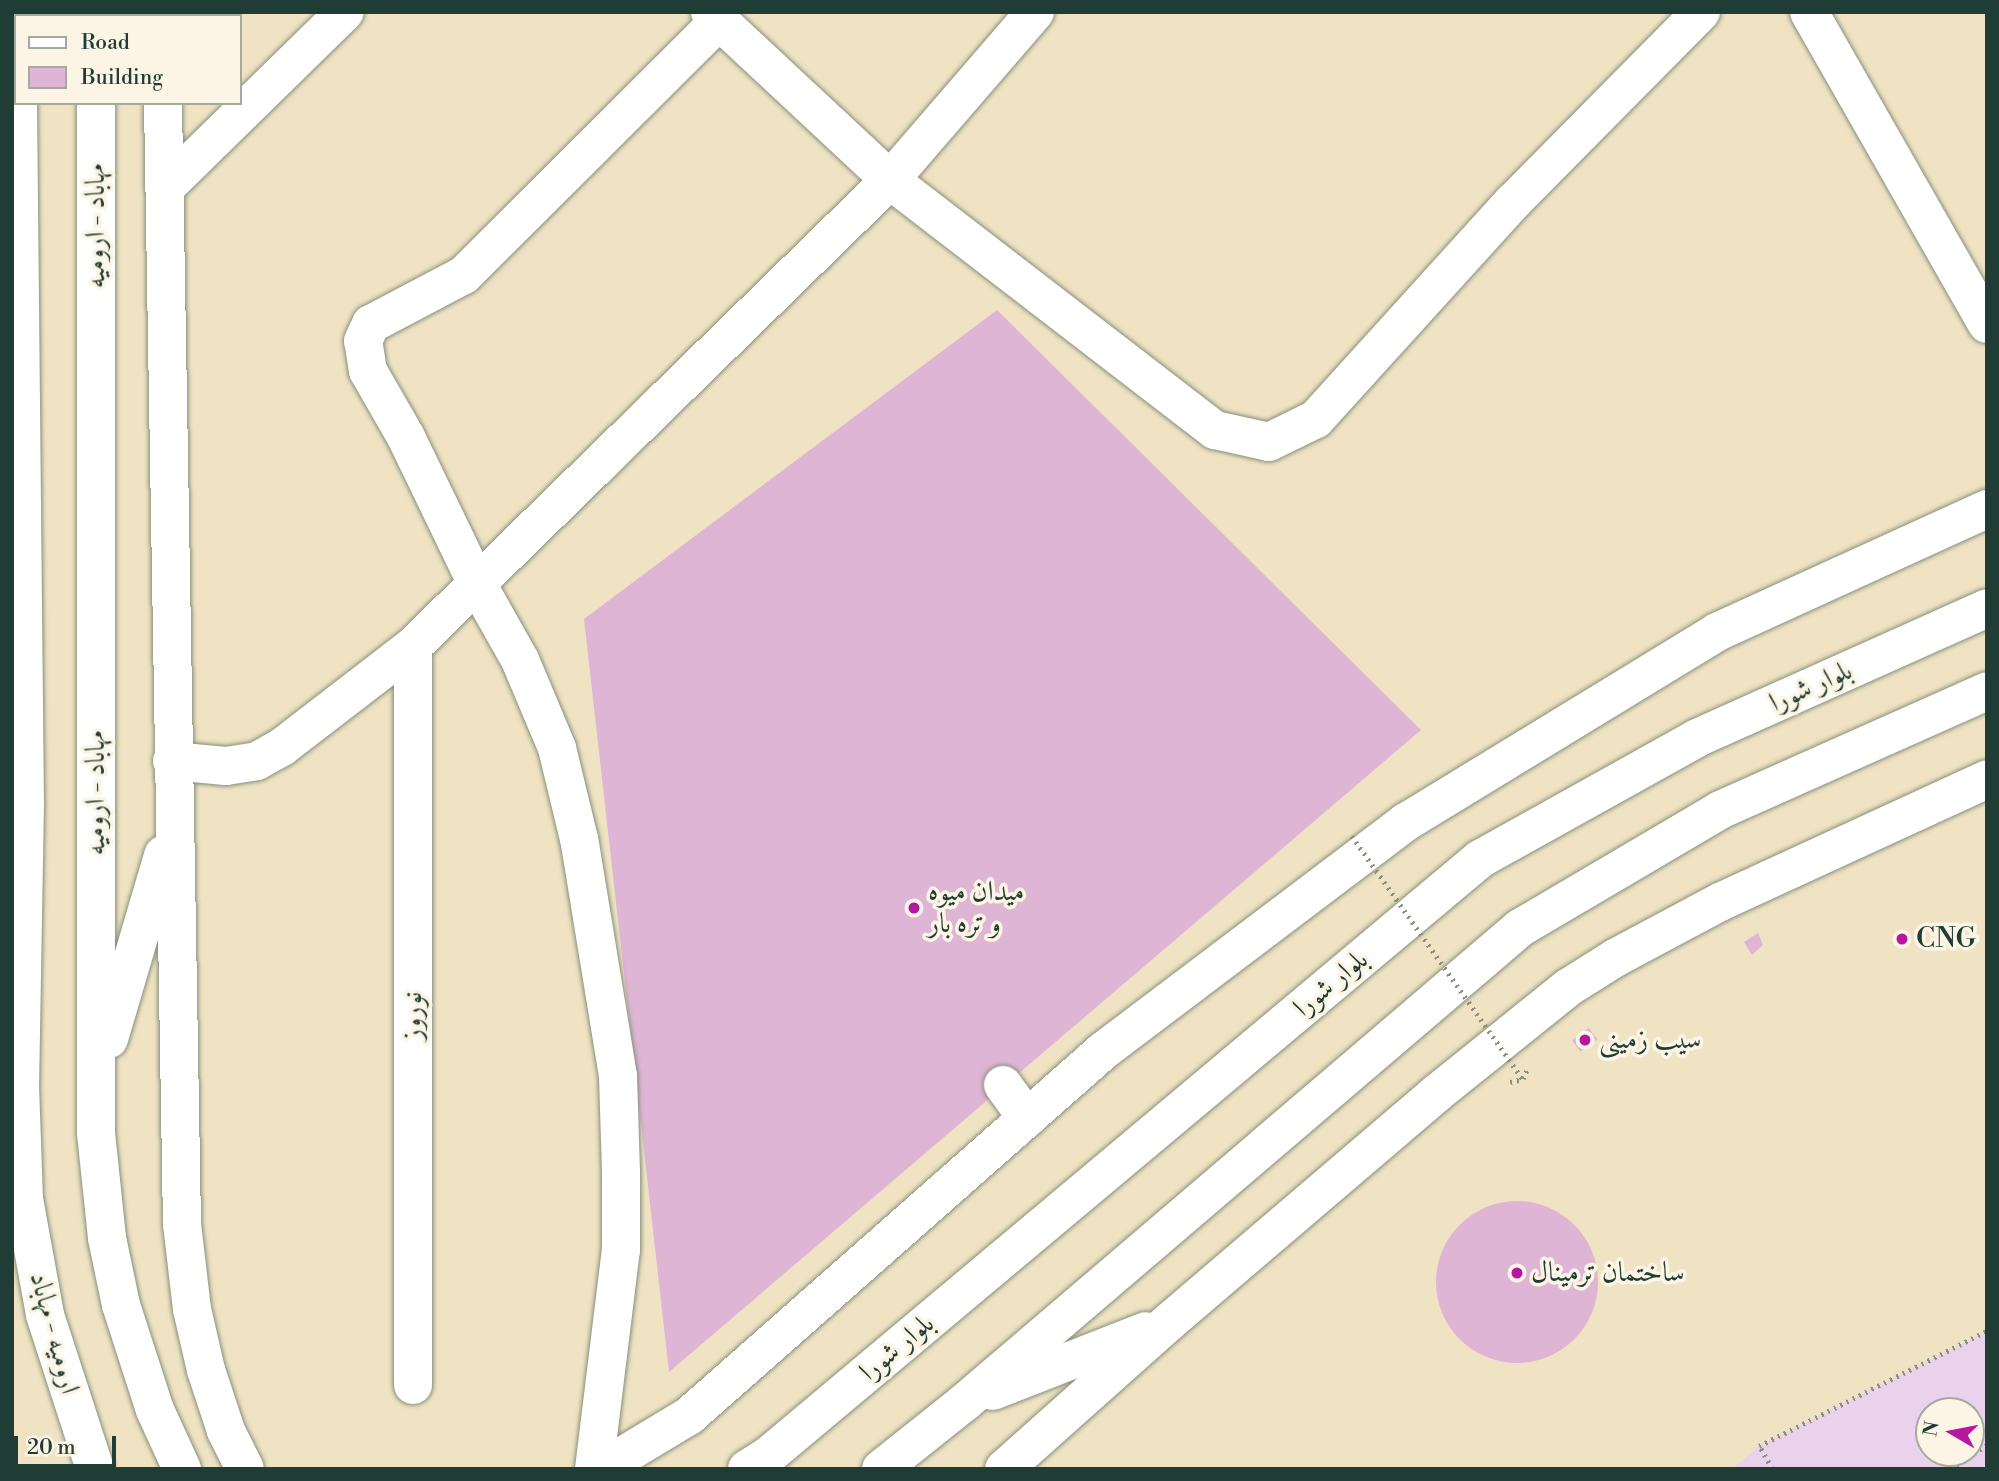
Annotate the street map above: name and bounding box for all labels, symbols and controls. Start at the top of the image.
legend [14,14,242,105]
text: Road [81,30,130,56]
text: Building [81,65,163,91]
street label: مهاباد - ارومیه [79,164,113,288]
street label: بلوار شورا [1764,654,1858,720]
street label: مهاباد - ارومیه [79,731,113,855]
place label: میدان میوه و تره بار [928,875,1024,941]
marker: میدان میوه و تره بار [906,900,922,916]
place label: CNG [1916,922,1976,956]
marker: CNG [1894,931,1910,947]
street label: بلوار شورا [1287,943,1375,1025]
street label: نوروز [396,992,430,1040]
place label: سیب زمینی [1599,1023,1702,1057]
marker: سیب زمینی [1577,1032,1593,1048]
place label: ساختمان ترمینال [1531,1256,1685,1290]
marker: ساختمان ترمینال [1509,1265,1525,1281]
street label: ارومیه - مهاباد [22,1268,86,1398]
street label: بلوار شورا [853,1307,941,1389]
north arrow [1915,1397,1985,1467]
text: N [1918,1419,1944,1438]
scale bar [18,1422,119,1466]
text: 20 m [27,1435,76,1461]

